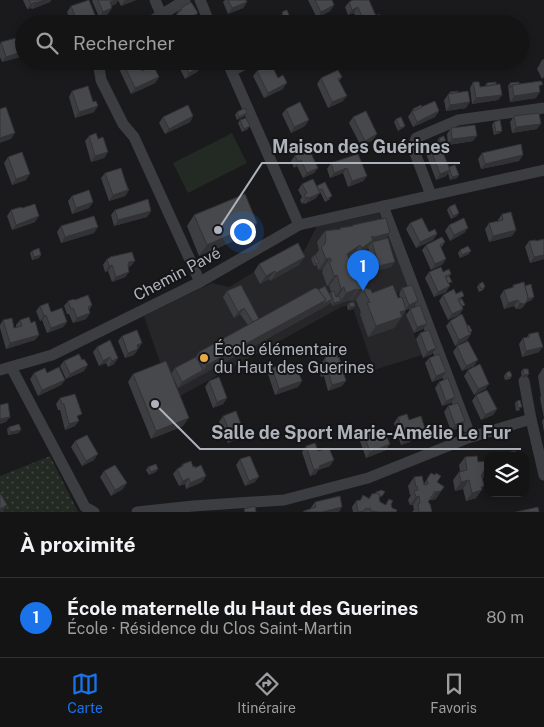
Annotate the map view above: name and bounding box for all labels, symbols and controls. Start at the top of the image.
search box [15,15,529,70]
icon: search [33,29,61,57]
text: Rechercher [73,32,175,54]
callout: Maison des Guérines [262,130,460,163]
text: Maison des Guérines [272,136,450,157]
your location [230,219,256,245]
street label: Chemin Pavé [130,243,224,305]
pin: 1 [347,250,379,291]
place label: École élémentaire du Haut des Guerines [214,339,374,377]
marker: École élémentaire du Haut des Guerines [198,352,210,364]
callout: Salle de Sport Marie-Amélie Le Fur [200,416,521,449]
text: Salle de Sport Marie-Amélie Le Fur [211,422,512,443]
map controls [484,452,529,497]
button: layers [484,452,529,497]
text: À proximité [20,532,136,557]
text: École maternelle du Haut des Guerines [67,597,418,619]
text: 1 [33,608,39,627]
text: 80 m [486,608,524,627]
text: École · Résidence du Clos Saint-Martin [67,619,352,638]
tab: Carte [67,670,103,716]
tab: Itinéraire [237,670,296,716]
tab: Favoris [430,670,477,716]

